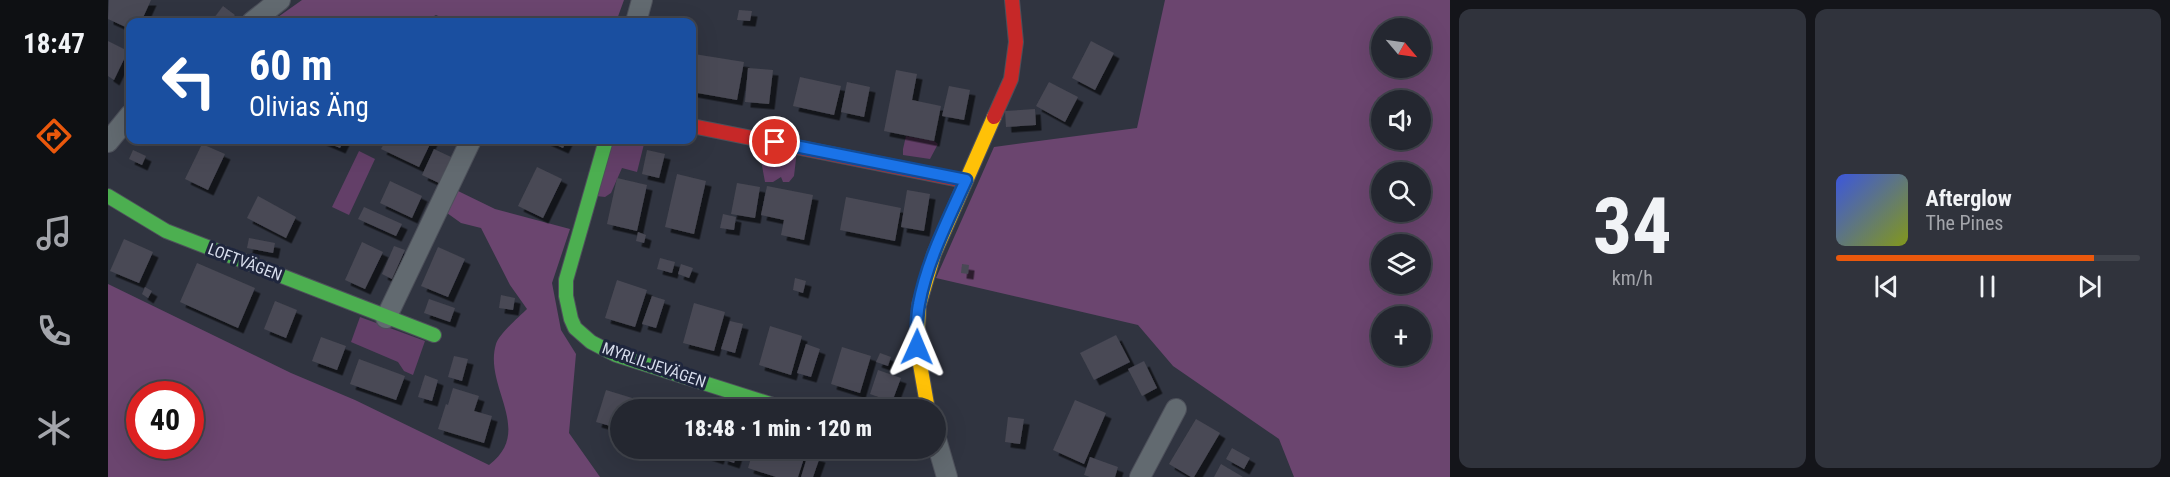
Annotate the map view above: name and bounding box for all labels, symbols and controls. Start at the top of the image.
north arrow [1371,18,1431,78]
map controls [1371,18,1431,366]
text: 18:47 [23,28,85,60]
text: 60 m [249,41,332,90]
icon: left [150,42,228,120]
button: sound [1371,90,1431,150]
text: Olivias Äng [249,91,369,123]
icon: directions [33,115,75,157]
pin [749,116,800,167]
icon: arrive [758,125,791,158]
button: search [1371,162,1431,222]
text: 34 [1593,181,1672,272]
text: Afterglow [1926,186,2012,211]
text: The Pines [1926,211,2003,235]
icon: music [33,212,75,254]
button: layers [1371,234,1431,294]
street label: LOFTVÄGEN [205,239,285,285]
text: km/h [1612,266,1653,290]
icon: previous [1870,270,1903,303]
icon: pause [1971,270,2004,303]
icon: next [2073,270,2106,303]
button: + [1371,306,1431,366]
icon: phone [33,310,75,352]
position arrow [885,315,949,379]
street label: MYRLILJEVÄGEN [600,338,708,392]
speed limit sign: 40 [126,381,204,459]
icon: climate [33,407,75,449]
text: 18:48 · 1 min · 120 m [684,416,872,441]

